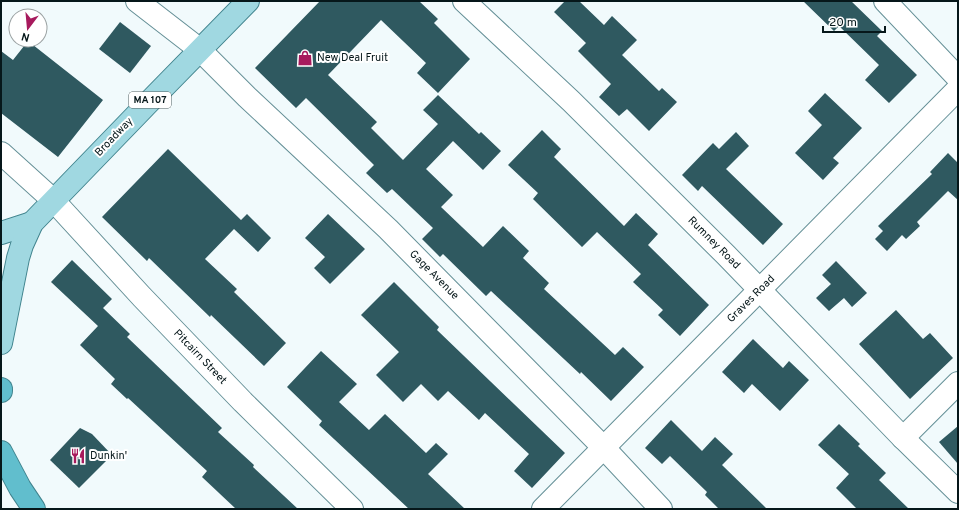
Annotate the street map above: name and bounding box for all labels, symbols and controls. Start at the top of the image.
north arrow [8,8,48,48]
scale bar [823,8,885,34]
text: 20 m [829,15,857,31]
text: N [20,29,31,44]
shop icon: New Deal Fruit [296,49,314,67]
place label: New Deal Fruit [317,51,388,65]
road number: MA 107 [129,92,171,108]
street label: Broadway [92,114,136,159]
street label: Rumney Road [685,214,743,272]
street label: Gage Avenue [406,247,462,303]
street label: Graves Road [724,272,778,326]
street label: Pitcairn Street [170,327,230,387]
restaurant icon: Dunkin' [69,447,87,465]
place label: Dunkin' [90,449,127,463]

